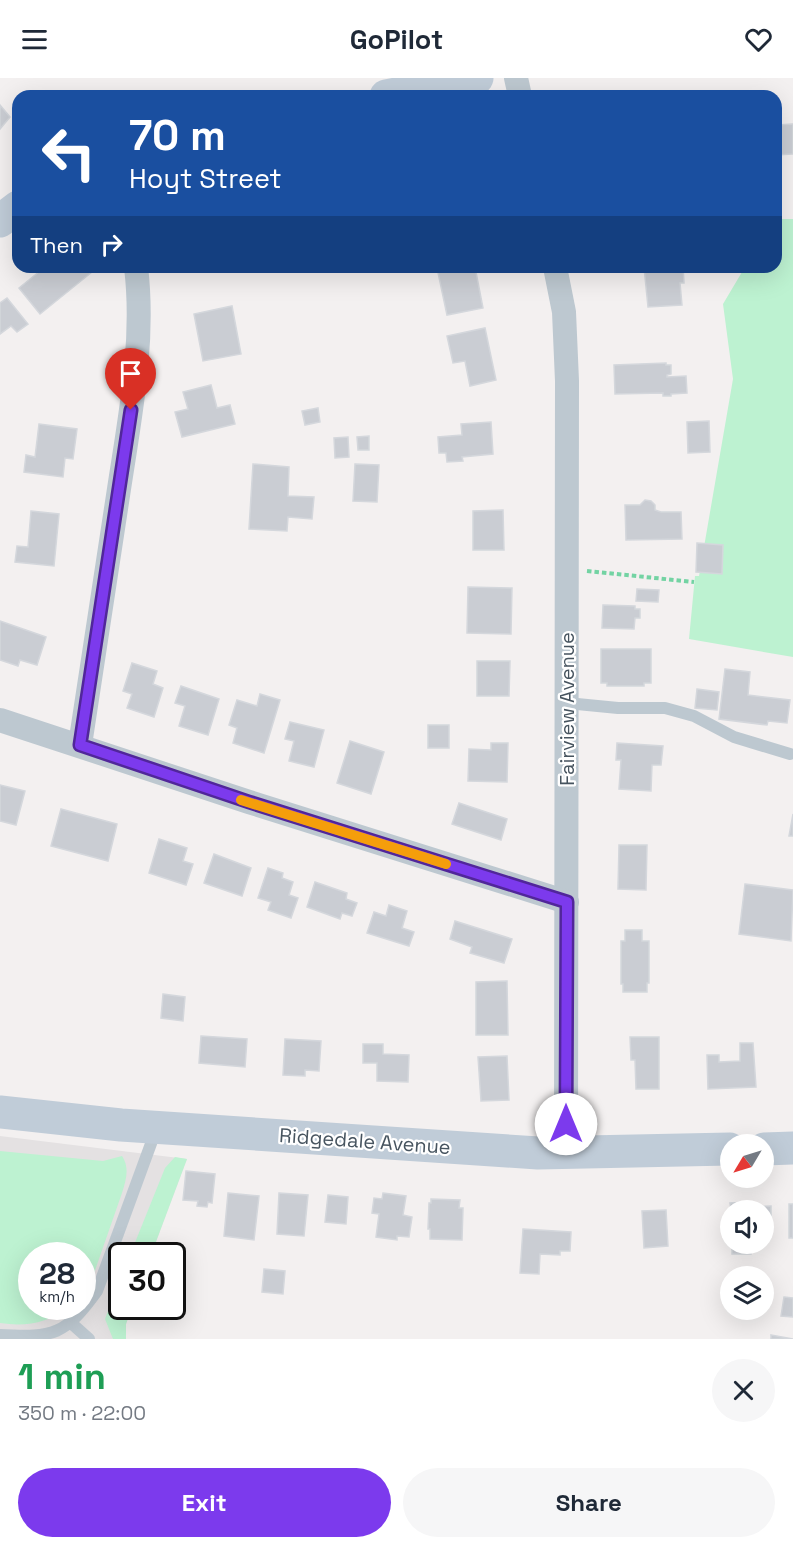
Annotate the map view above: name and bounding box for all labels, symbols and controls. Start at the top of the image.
text: GoPilot [350,22,443,57]
icon: menu [18,23,51,56]
icon: heart [742,23,775,56]
text: 70 m [129,109,226,162]
icon: left [30,114,108,192]
text: Hoyt Street [129,161,282,196]
icon: right [95,228,128,261]
text: Then [30,231,83,259]
pin [105,348,156,410]
icon: arrive [114,357,147,390]
street label: Fairview Avenue [554,632,580,786]
position arrow [534,1092,598,1156]
street label: Ridgedale Avenue [278,1122,452,1160]
north arrow [720,1134,774,1188]
map controls [720,1134,774,1320]
button: sound [720,1200,774,1254]
speed limit sign: 30 [108,1242,186,1320]
text: 28 [39,1254,75,1293]
button: layers [720,1266,774,1320]
text: km/h [39,1287,75,1306]
text: 1 min [18,1354,106,1400]
button: close [712,1359,775,1422]
text: 350 m · 22:00 [18,1400,146,1426]
button: Exit [18,1468,391,1537]
button: Share [403,1468,775,1537]

